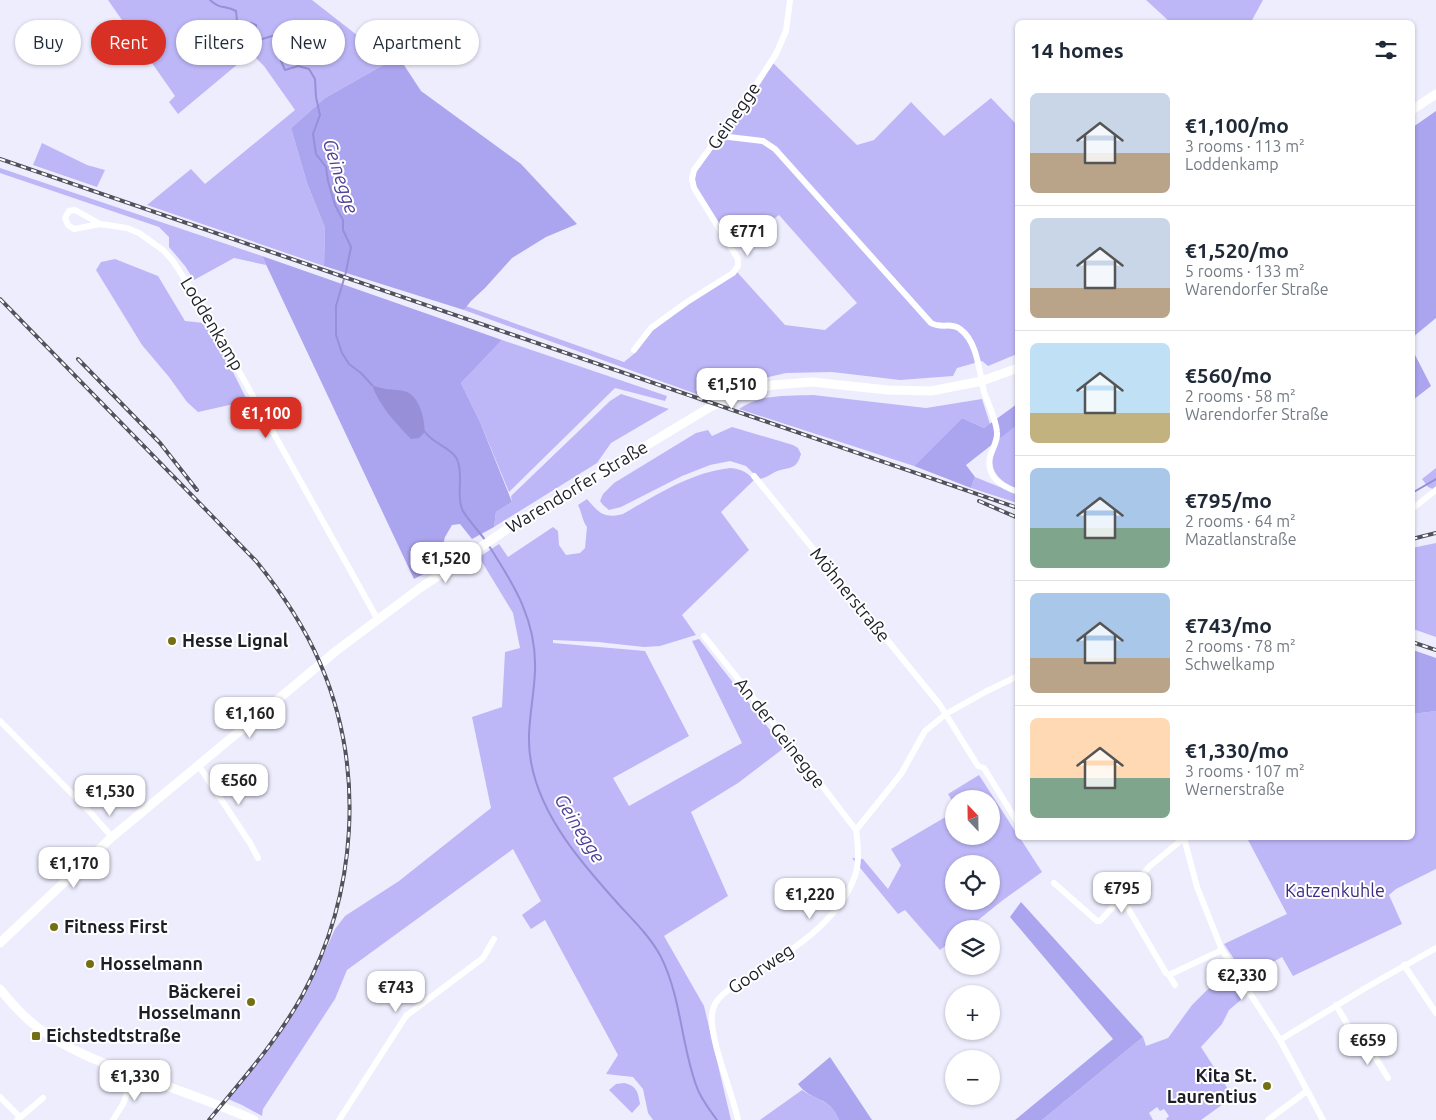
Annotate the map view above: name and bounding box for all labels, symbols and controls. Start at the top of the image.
chip: Buy [15,20,81,65]
chip: Rent [91,20,166,65]
chip: Filters [176,20,262,65]
chip: New [272,20,345,65]
chip: Apartment [355,20,479,65]
icon: filters [1372,36,1400,64]
text: 14 homes [1030,38,1124,62]
street label: Geinegge [703,78,763,153]
icon: home [1070,113,1130,173]
text: €1,100/mo [1185,113,1289,137]
water label: Geinegge [319,136,364,216]
text: 3 rooms · 113 m² [1185,137,1305,155]
text: Loddenkamp [1185,155,1279,173]
pin: €771 [718,214,778,257]
text: €771 [730,222,766,240]
icon: home [1070,238,1130,298]
text: €1,520/mo [1185,238,1289,262]
text: 5 rooms · 133 m² [1185,262,1305,280]
street label: Loddenkamp [177,273,249,374]
text: Warendorfer Straße [1185,280,1329,298]
icon: home [1070,363,1130,423]
text: €560/mo [1185,363,1272,387]
pin: €1,510 [691,368,773,410]
text: €1,510 [707,375,757,393]
text: 2 rooms · 58 m² [1185,387,1296,405]
pin: €1,100 [225,396,307,439]
text: €1,100 [241,404,291,422]
text: Warendorfer Straße [1185,405,1329,423]
street label: Warendorfer Straße [502,436,651,536]
icon: home [1070,488,1130,548]
text: €795/mo [1185,488,1272,512]
text: 2 rooms · 64 m² [1185,512,1296,530]
text: Mazatlanstraße [1185,530,1297,548]
pin: €1,520 [405,542,487,584]
street label: Möhnerstraße [807,543,895,645]
text: €1,520 [421,549,471,567]
icon: home [1070,613,1130,673]
text: €743/mo [1185,613,1272,637]
place label: Hesse Lignal [182,630,289,650]
marker: Hesse Lignal [166,635,178,647]
text: 2 rooms · 78 m² [1185,637,1296,655]
text: Schwelkamp [1185,655,1275,673]
street label: An der Geinegge [731,673,830,792]
pin: €1,160 [209,696,291,739]
text: €1,160 [225,704,275,722]
icon: home [1070,738,1130,798]
text: €1,330/mo [1185,738,1289,762]
text: 3 rooms · 107 m² [1185,762,1305,780]
pin: €560 [209,764,269,806]
text: €560 [221,771,257,789]
pin: €1,530 [69,774,151,817]
text: Wernerstraße [1185,780,1284,798]
text: €1,530 [85,782,135,800]
water label: Geinegge [550,789,610,867]
north arrow [945,790,1000,845]
map controls [945,790,1000,1105]
pin: €1,170 [33,846,115,889]
text: €1,170 [49,854,99,872]
button: locate [945,855,1000,910]
pin: €795 [1092,872,1152,914]
pin: €1,220 [769,878,851,920]
text: €795 [1104,879,1140,897]
park label: Katzenkuhle [1285,880,1385,900]
text: €1,220 [785,885,835,903]
place label: Fitness First [64,916,168,936]
button: layers [945,920,1000,975]
marker: Fitness First [48,921,60,933]
street label: Goorweg [724,939,797,997]
place label: Hosselmann [100,953,203,973]
marker: Hosselmann [84,958,96,970]
pin: €2,330 [1201,958,1283,1001]
text: €2,330 [1217,966,1267,984]
pin: €743 [366,970,426,1013]
text: €743 [378,978,414,996]
place label: Bäckerei Hosselmann [138,981,241,1022]
button: + [945,985,1000,1040]
marker: Bäckerei Hosselmann [245,996,257,1008]
pin: €659 [1338,1024,1398,1066]
place label: Eichstedtstraße [46,1025,181,1045]
marker: Eichstedtstraße [30,1030,42,1042]
text: €659 [1350,1031,1386,1049]
button: − [945,1050,1000,1105]
pin: €1,330 [94,1060,176,1102]
place label: Kita St. Laurentius [1167,1065,1257,1106]
text: €1,330 [110,1067,160,1085]
marker: Kita St. Laurentius [1261,1080,1273,1092]

